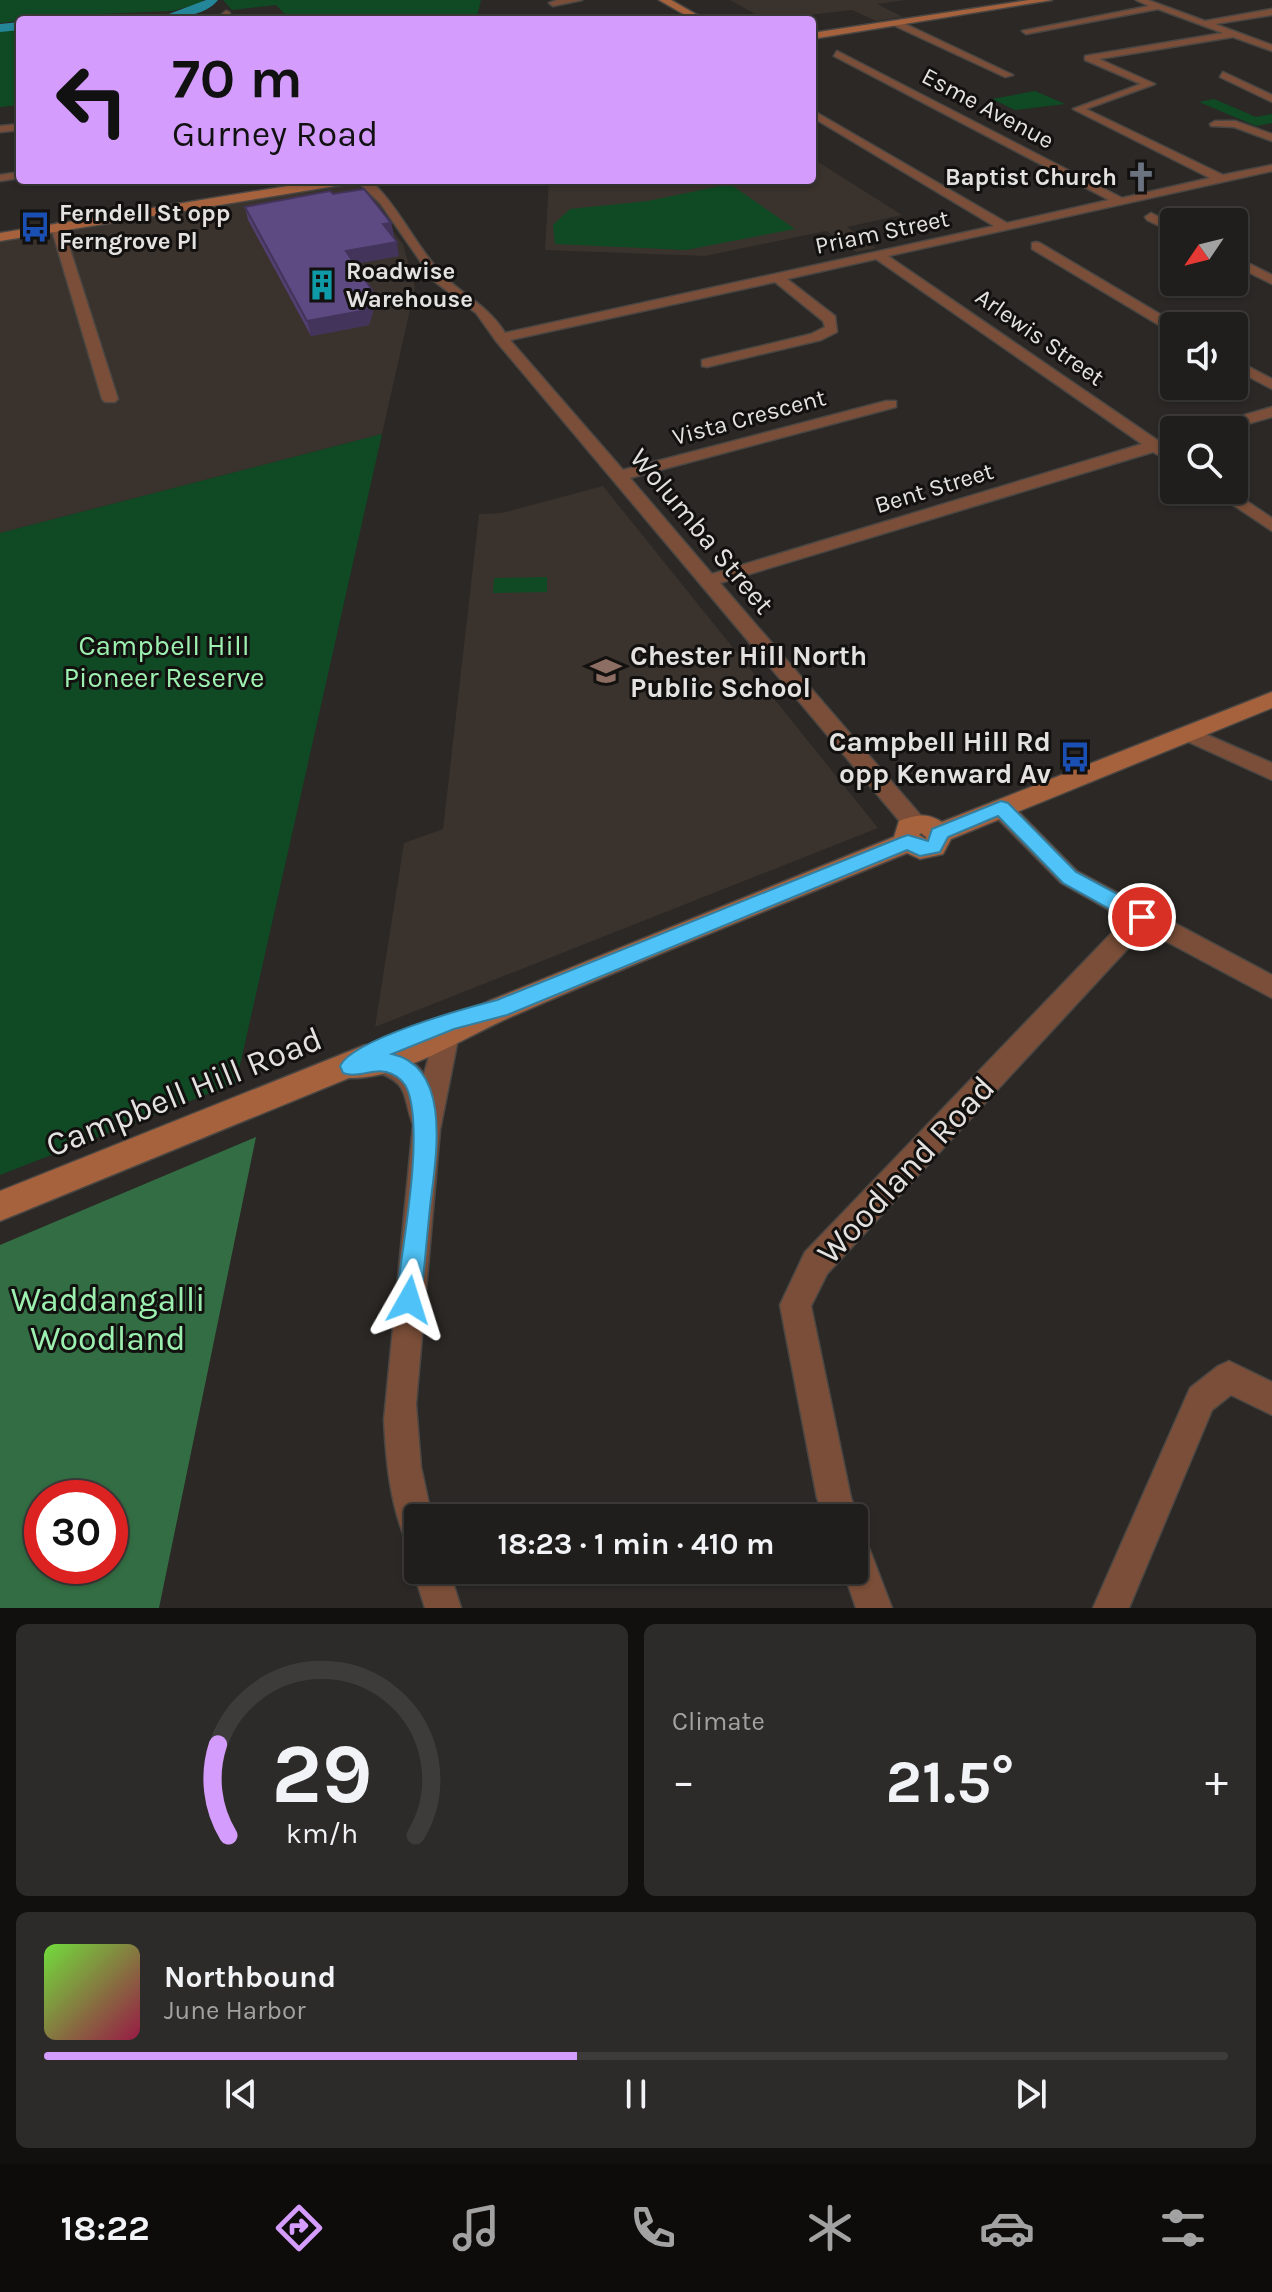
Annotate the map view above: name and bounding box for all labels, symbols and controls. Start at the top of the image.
text: 70 m [172,46,303,111]
icon: left [40,48,144,152]
street label: Esme Avenue [917,61,1059,155]
text: Gurney Road [172,113,378,155]
church icon: Baptist Church [1124,160,1158,194]
place label: Baptist Church [945,163,1117,191]
place label: Ferndell St opp Ferngrove Pl [59,199,230,255]
street label: Priam Street [812,204,952,260]
north arrow [1160,208,1248,296]
map controls [1160,208,1248,504]
bus stop icon: Ferndell St opp Ferngrove Pl [18,210,52,244]
place label: Roadwise Warehouse [346,257,473,313]
building icon: Roadwise Warehouse [305,268,339,302]
street label: Arlewis Street [970,282,1110,392]
button: sound [1160,312,1248,400]
street label: Vista Crescent [669,383,829,451]
button: search [1160,416,1248,504]
street label: Wolumba Street [623,442,781,620]
street label: Bent Street [871,457,997,519]
park label: Campbell Hill Pioneer Reserve [64,629,264,694]
place label: Chester Hill North Public School [630,639,867,704]
school or university icon: Chester Hill North Public School [589,654,623,688]
place label: Campbell Hill Rd opp Kenward Av [829,725,1051,790]
bus stop icon: Campbell Hill Rd opp Kenward Av [1058,740,1092,774]
pin [1108,883,1176,951]
icon: arrive [1120,895,1164,939]
street label: Campbell Hill Road [40,1018,328,1166]
street label: Woodland Road [809,1068,1003,1272]
position arrow [367,1258,451,1342]
park label: Waddangalli Woodland [11,1280,205,1359]
speed limit sign: 30 [24,1480,128,1584]
text: 18:23 · 1 min · 410 m [497,1526,775,1562]
text: Climate [672,1706,765,1737]
text: 29 [271,1726,373,1823]
text: 21.5° [886,1747,1014,1817]
text: − [672,1756,695,1807]
text: + [1205,1756,1228,1807]
text: km/h [286,1817,358,1850]
text: Northbound [164,1959,336,1995]
text: June Harbor [164,1995,306,2026]
icon: previous [219,2072,263,2116]
icon: pause [614,2072,658,2116]
icon: next [1009,2072,1053,2116]
icon: directions [271,2200,327,2256]
icon: music [448,2200,504,2256]
icon: phone [625,2200,681,2256]
icon: climate [802,2200,858,2256]
icon: car [979,2200,1035,2256]
icon: filters [1155,2200,1211,2256]
text: 18:22 [60,2207,150,2249]

